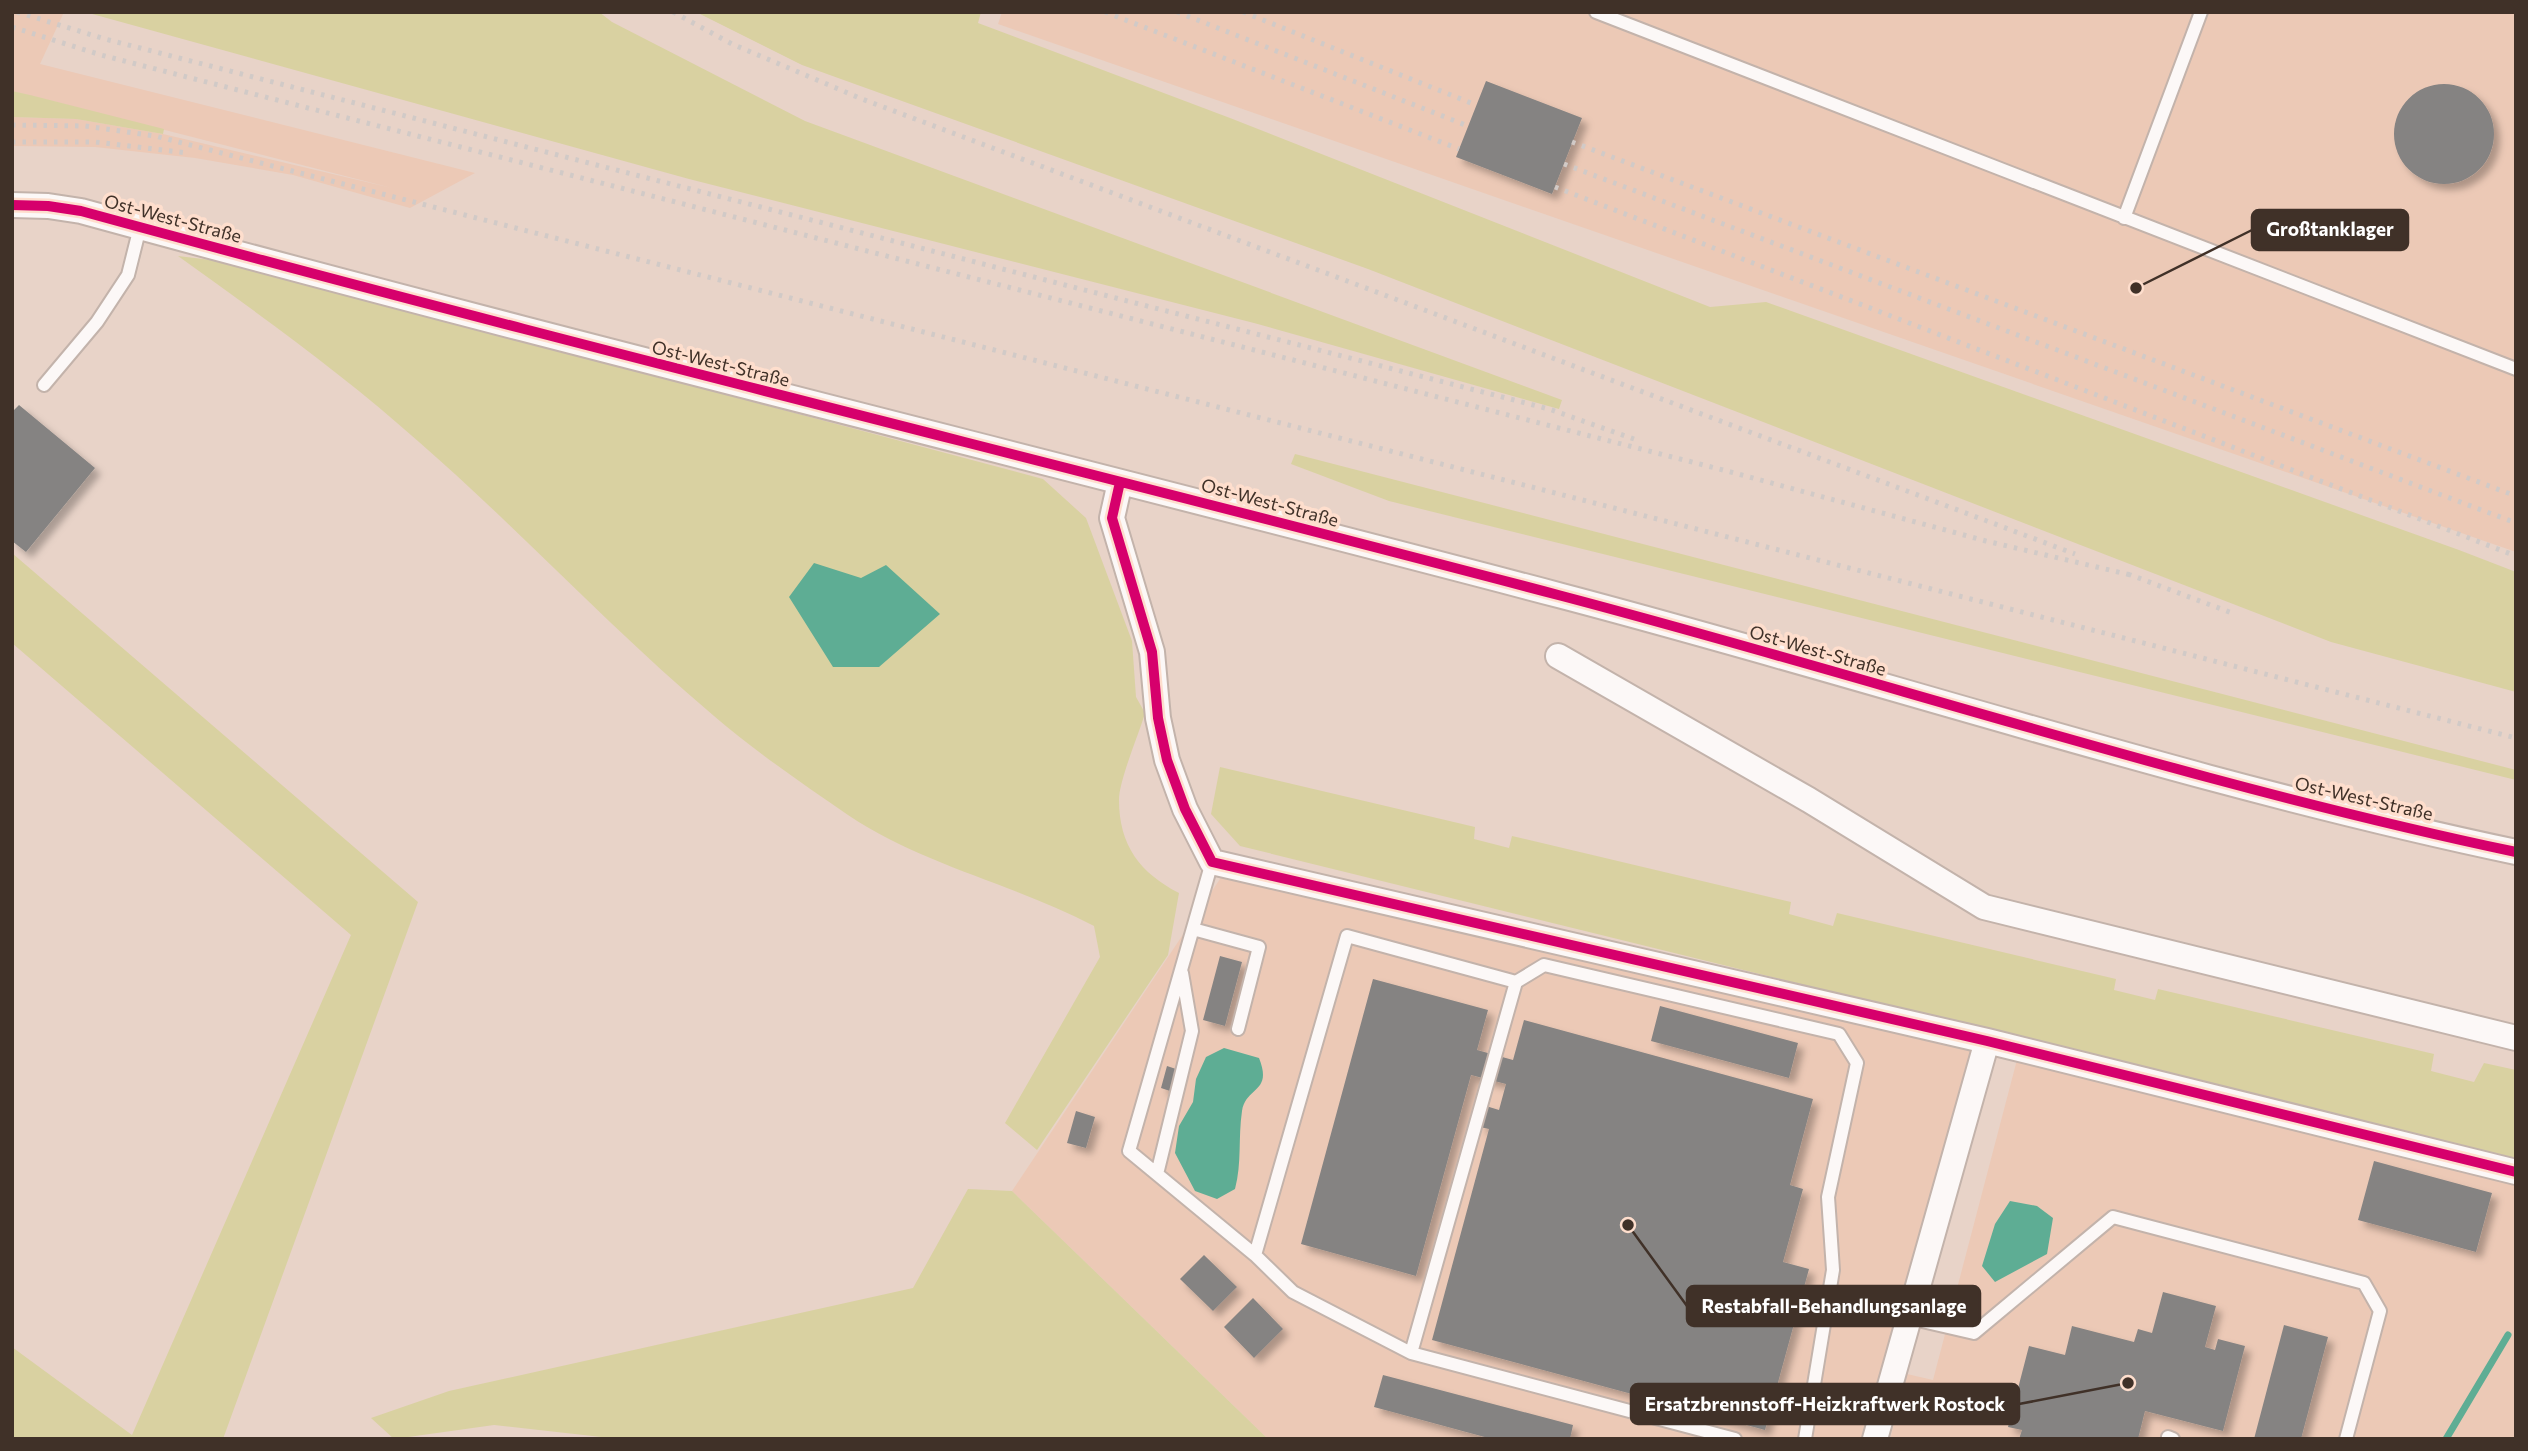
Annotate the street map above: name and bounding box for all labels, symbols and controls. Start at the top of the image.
street label: Ost-West-Straße [102,189,244,247]
callout: Großtanklager [2252,210,2408,250]
text: Großtanklager [2266,217,2394,240]
street label: Ost-West-Straße [650,335,792,391]
street label: Ost-West-Straße [1199,473,1341,531]
street label: Ost-West-Straße [1747,620,1889,680]
street label: Ost-West-Straße [2293,771,2435,825]
callout: Restabfall-Behandlungsanlage [1687,1286,1980,1326]
text: Restabfall-Behandlungsanlage [1702,1294,1966,1317]
callout: Ersatzbrennstoff-Heizkraftwerk Rostock [1631,1384,2019,1424]
text: Ersatzbrennstoff-Heizkraftwerk Rostock [1645,1392,2005,1415]

